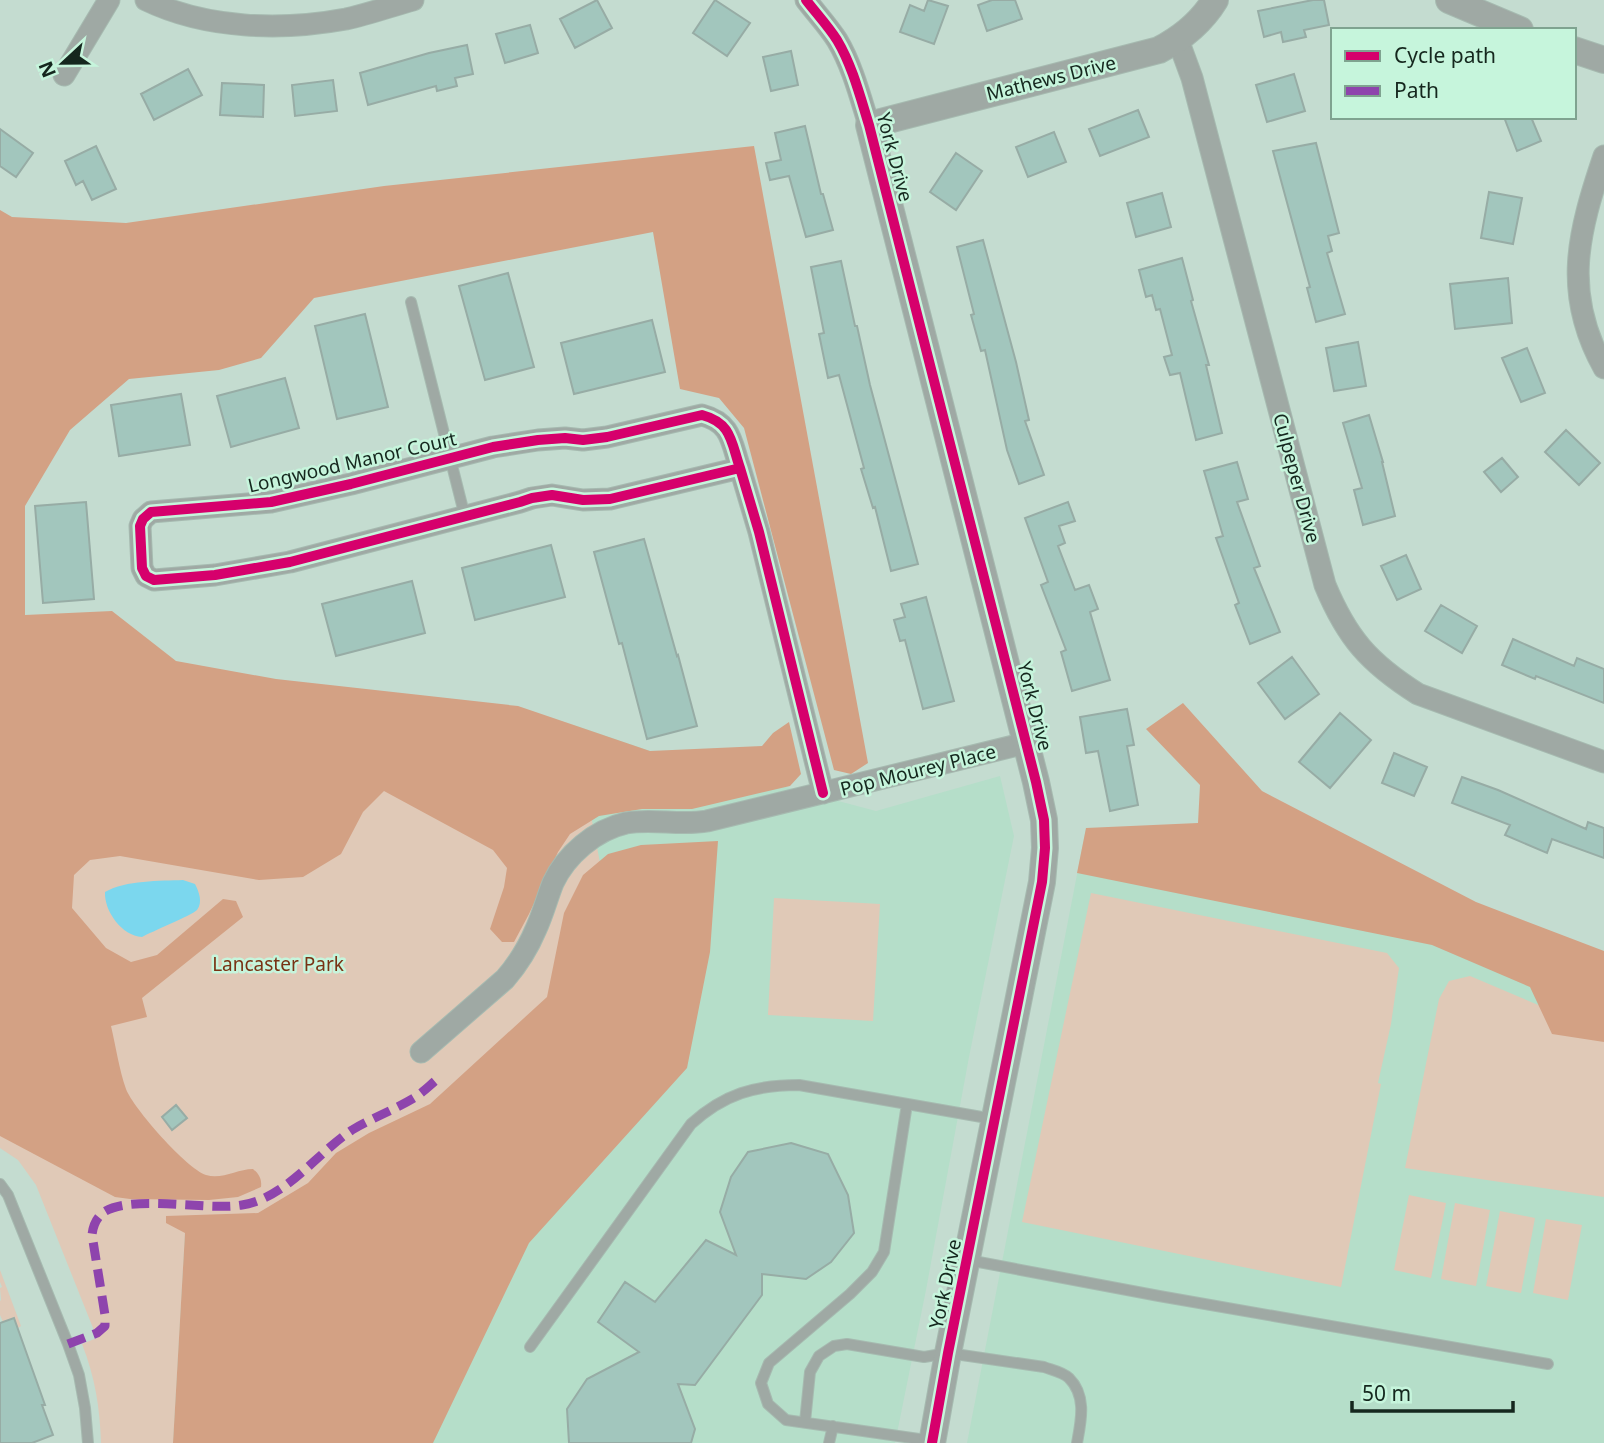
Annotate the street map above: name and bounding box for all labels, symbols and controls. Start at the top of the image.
north arrow [28,28,98,98]
legend [1331,28,1576,119]
text: Cycle path [1394,41,1496,69]
street label: Mathews Drive [983,49,1119,107]
text: N [32,57,62,81]
text: Path [1394,76,1439,104]
street label: York Drive [871,110,919,204]
street label: Culpeper Drive [1267,410,1327,546]
street label: Longwood Manor Court [245,425,459,499]
street label: York Drive [1011,659,1059,753]
street label: Pop Mourey Place [838,738,998,802]
park label: Lancaster Park [212,951,344,977]
street label: York Drive [923,1237,967,1331]
scale bar [1352,1370,1513,1414]
text: 50 m [1362,1379,1411,1407]

